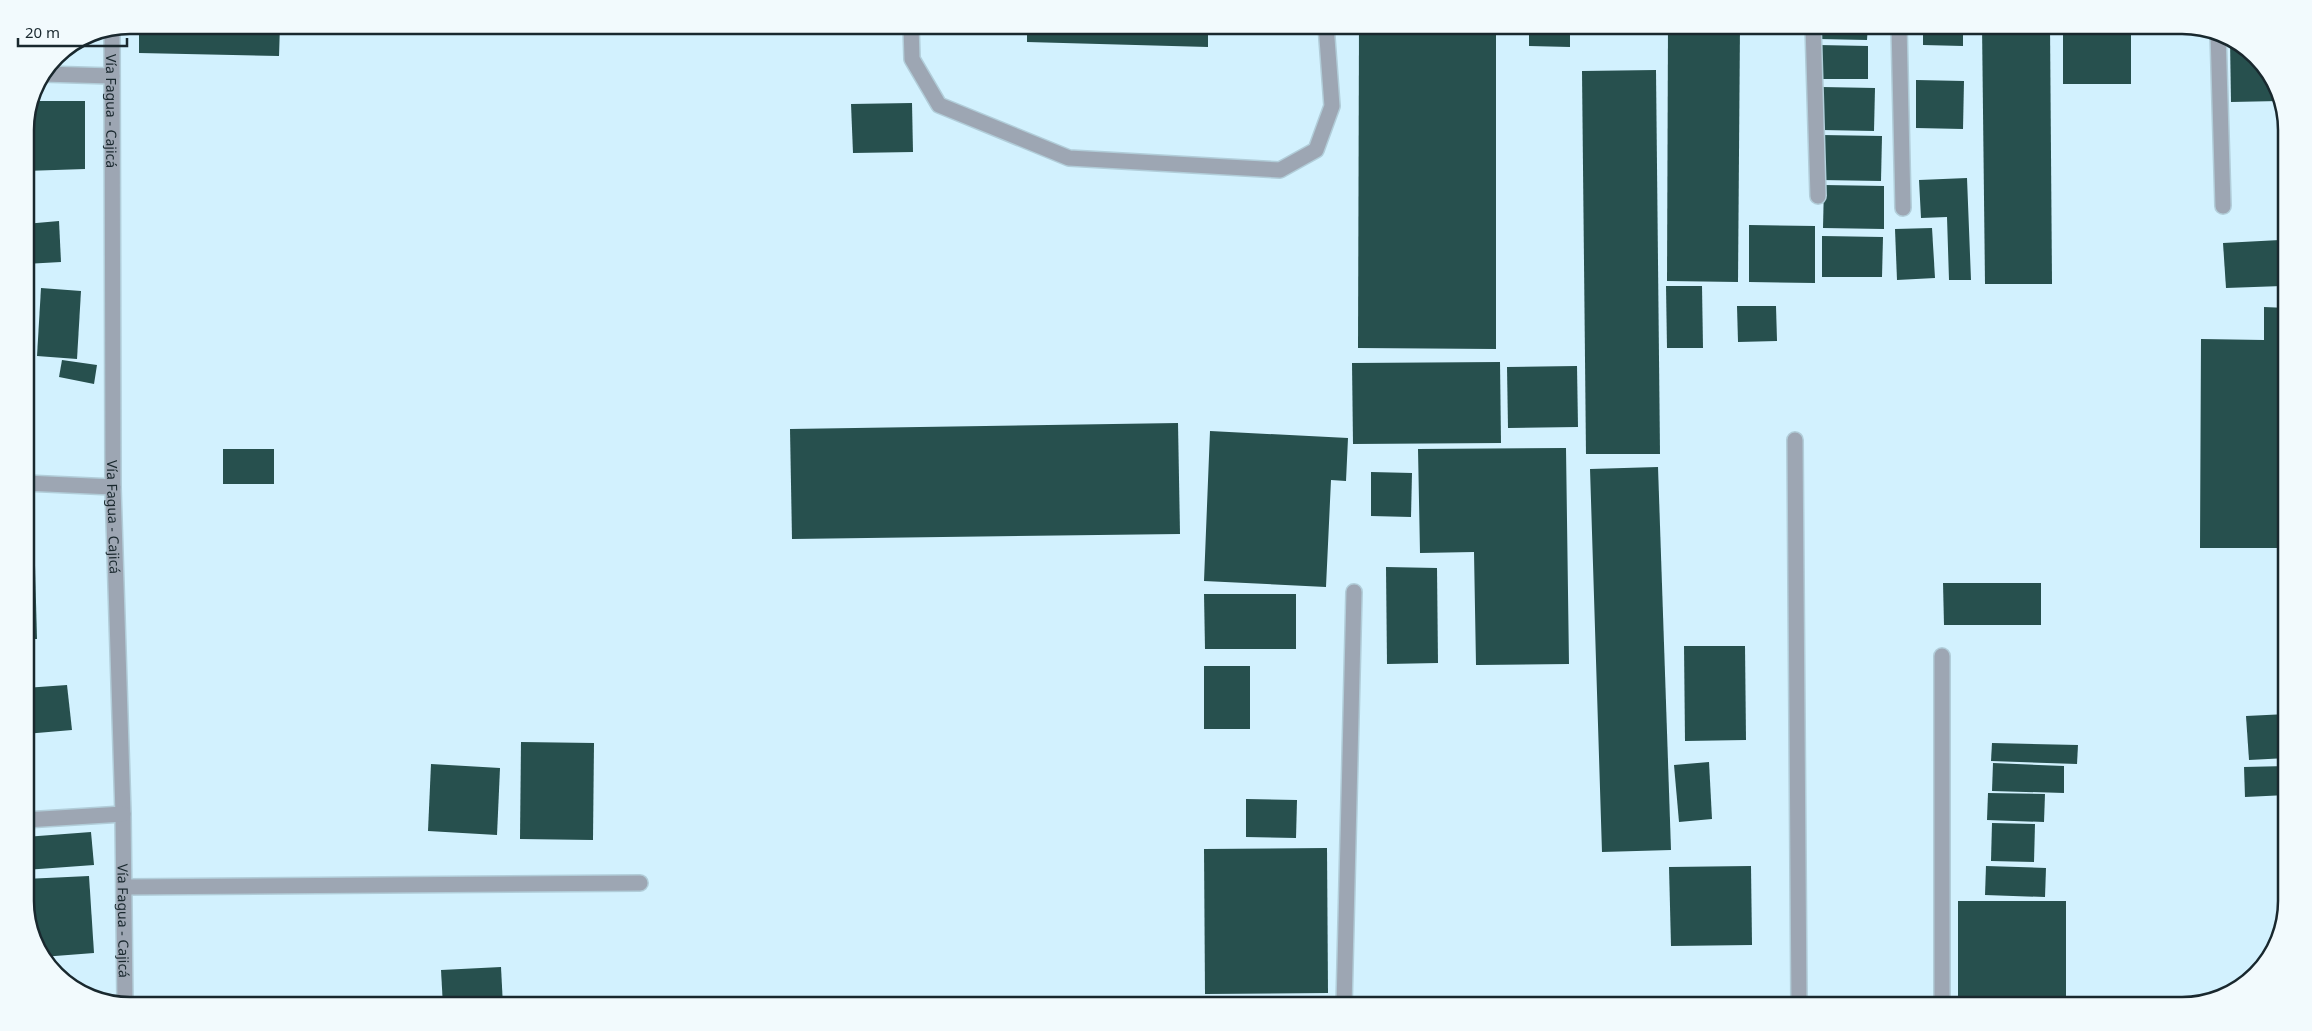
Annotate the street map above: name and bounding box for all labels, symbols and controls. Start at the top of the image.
scale bar [18,15,126,47]
text: 20 m [25,22,60,42]
street label: Vía Fagua - Cajicá [103,54,122,168]
street label: Vía Fagua - Cajicá [103,460,125,574]
street label: Vía Fagua - Cajicá [114,864,134,978]

